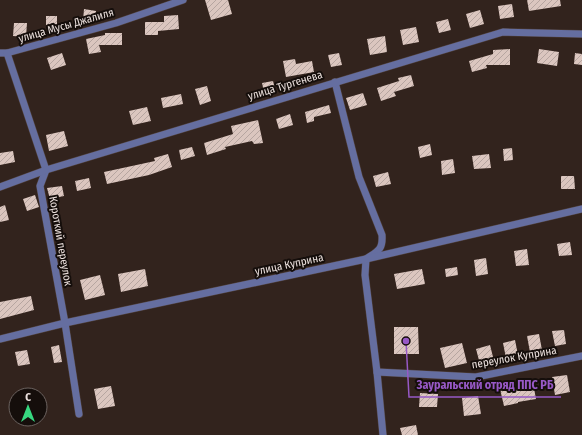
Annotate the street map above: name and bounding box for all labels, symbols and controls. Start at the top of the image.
street label: улица Мусы Джалиля [17,6,115,45]
street label: улица Тургенева [246,68,324,103]
street label: Короткий переулок [46,195,75,288]
street label: улица Куприна [254,251,325,278]
street label: переулок Куприна [471,344,558,371]
callout: Зауральский отряд ППС РБ [409,373,561,397]
text: Зауральский отряд ППС РБ [416,378,554,392]
north arrow [8,387,48,427]
text: С [25,391,31,404]

